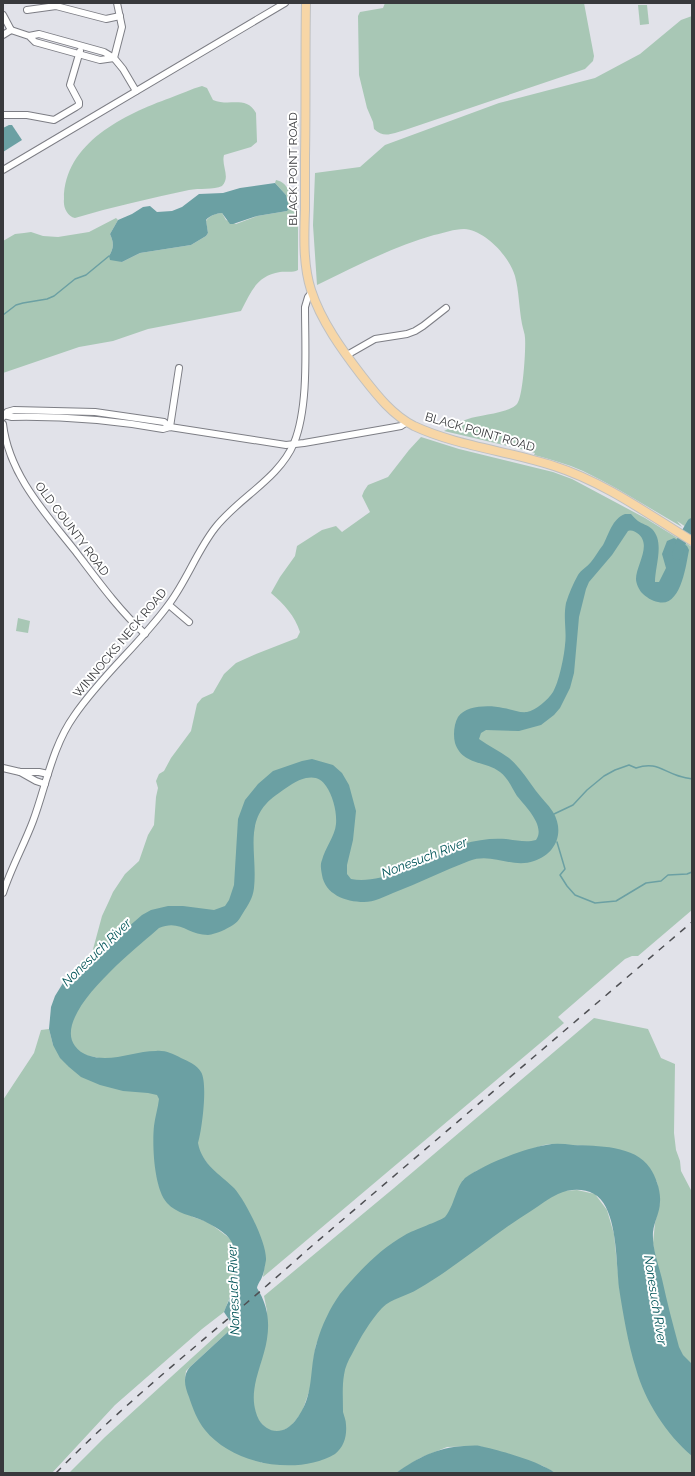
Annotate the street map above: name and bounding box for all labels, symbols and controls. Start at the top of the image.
street label: BLACK POINT ROAD [286,112,300,226]
street label: BLACK POINT ROAD [423,410,537,455]
street label: OLD COUNTY ROAD [32,479,112,579]
street label: WINNOCKS NECK ROAD [70,585,170,700]
water label: Nonesuch River [379,834,470,881]
water label: Nonesuch River [59,915,135,989]
water label: Nonesuch River [224,1244,243,1335]
water label: Nonesuch River [641,1254,670,1346]

